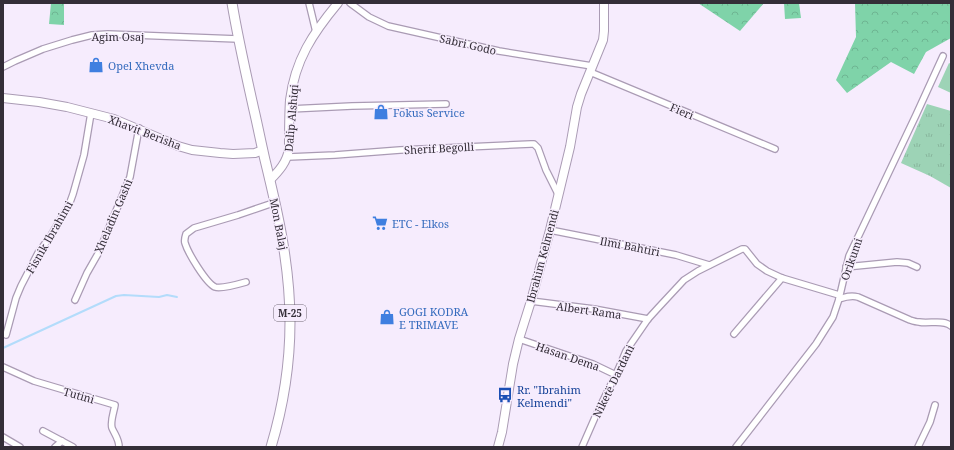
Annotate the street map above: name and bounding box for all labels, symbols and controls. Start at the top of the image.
street label: Agim Osaj [92,29,144,44]
street label: Sabri Godo [438,30,498,58]
shop icon: Opel Xhevda [87,56,105,74]
place label: Opel Xhevda [108,58,175,73]
street label: Dalip Alshiqi [281,83,301,152]
street label: Fieri [668,99,697,123]
shop icon: Fokus Service [372,103,390,121]
place label: Fokus Service [393,105,465,120]
street label: Xhavit Berisha [106,111,184,153]
street label: Sherif Begolli [404,139,475,157]
street label: Xheladin Gashi [91,176,136,256]
street label: Mon Balaj [267,197,291,251]
street label: Fisnik Ibrahimi [22,198,76,276]
street label: Ibrahim Kelmendi [522,207,562,304]
supermarket icon: ETC - Elkos [371,214,389,232]
place label: ETC - Elkos [392,216,449,231]
street label: Ilmi Bahtiri [599,233,662,259]
street label: Orikumi [837,235,865,282]
street label: Albert Rama [555,298,623,322]
place label: GOGI KODRA E TRIMAVE [399,304,469,332]
road number: M-25 [274,305,306,321]
shop icon: GOGI KODRA E TRIMAVE [378,308,396,326]
street label: Hasan Dema [534,338,602,374]
street label: Niketë Dardani [589,342,637,420]
place label: Rr. "Ibrahim Kelmendi" [517,382,582,410]
street label: Tutini [62,383,97,407]
bus stop icon: Rr. "Ibrahim Kelmendi" [496,386,514,404]

